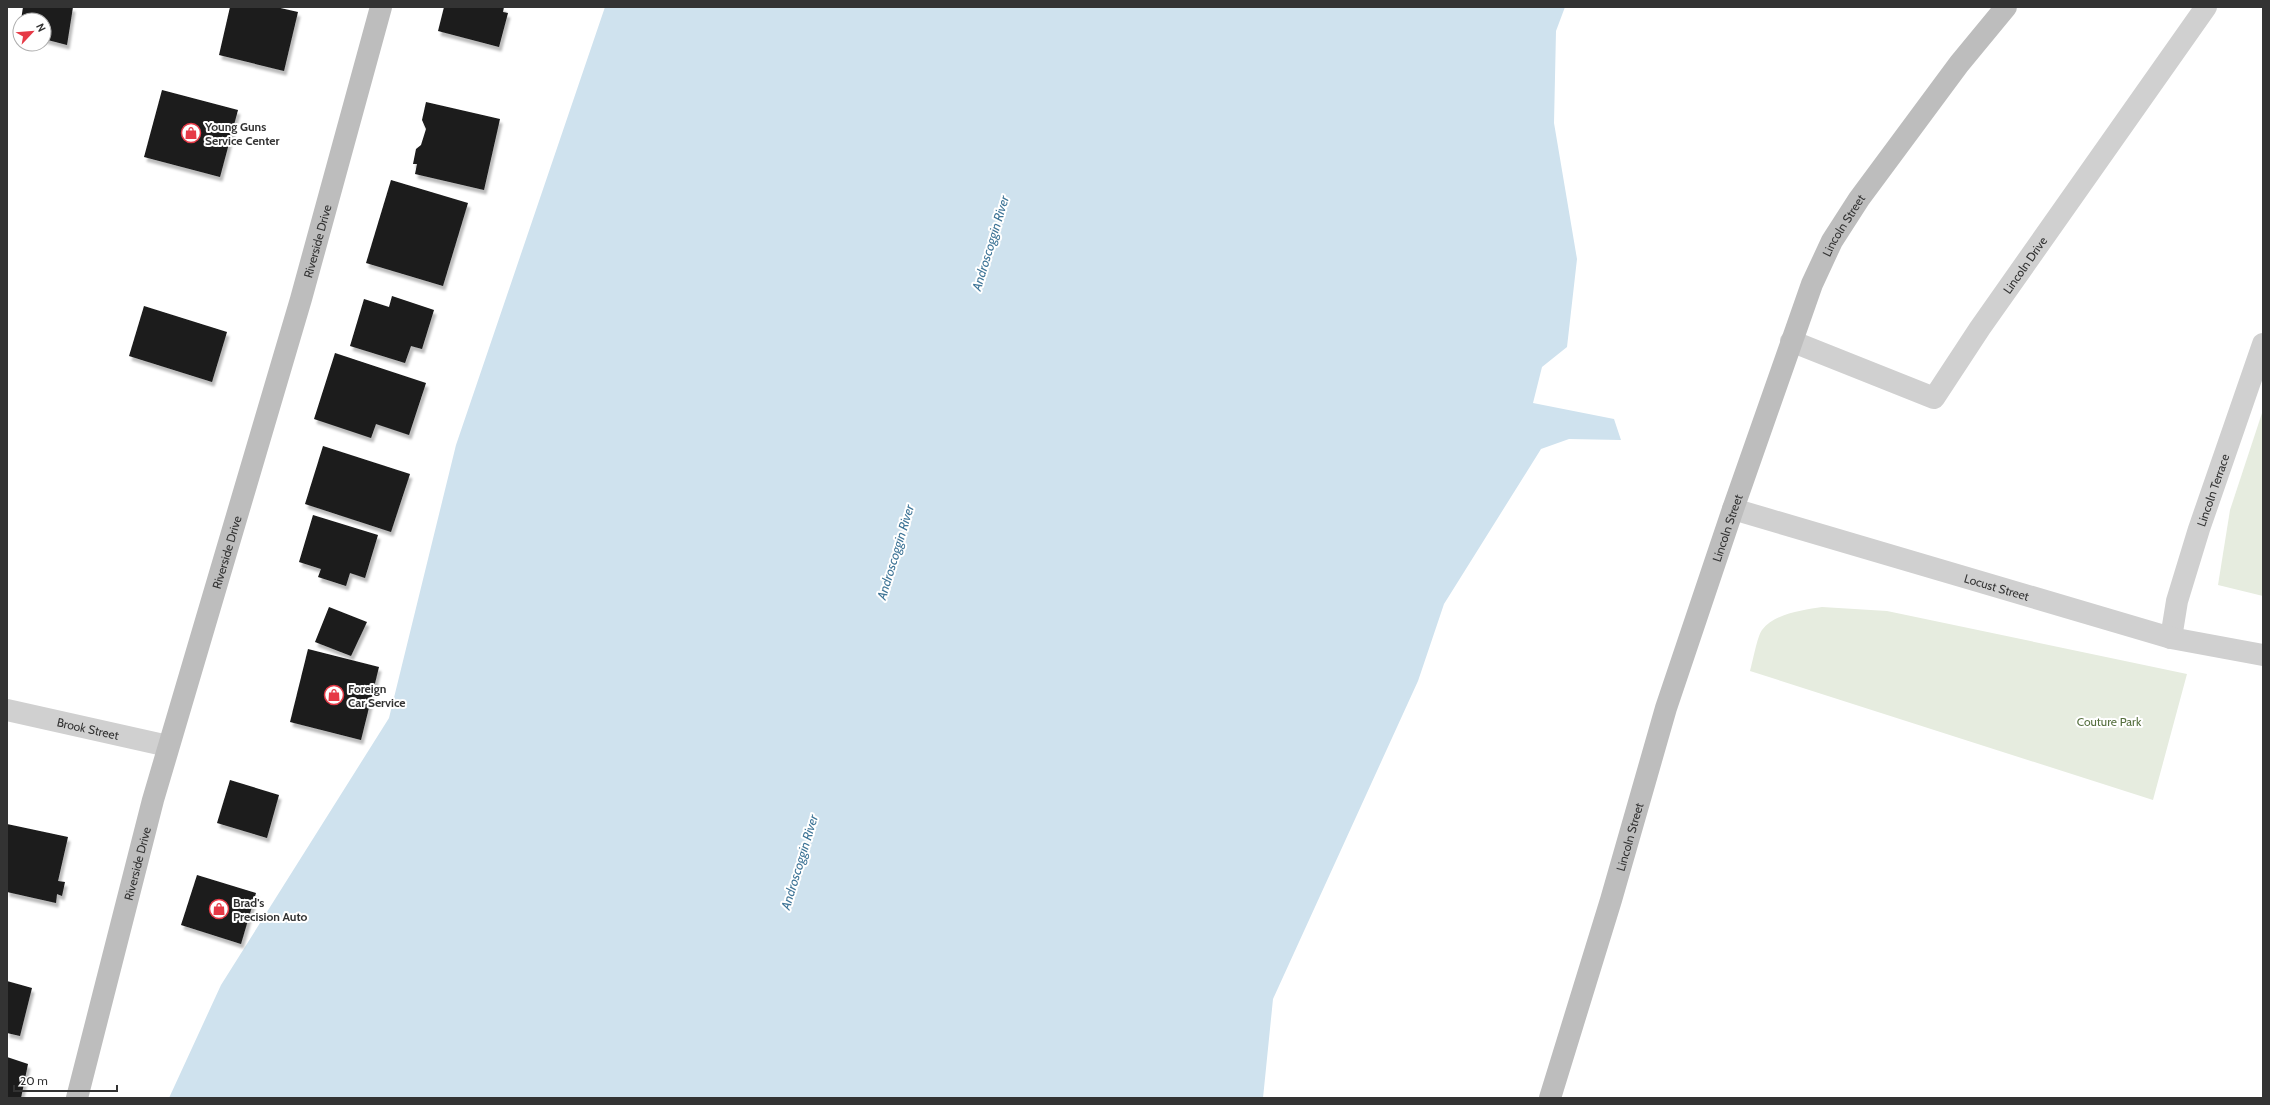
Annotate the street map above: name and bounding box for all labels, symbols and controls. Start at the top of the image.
north arrow [12,12,52,52]
text: N [33,21,49,34]
place label: Young Guns Service Center [204,119,279,148]
shop icon: Young Guns Service Center [180,122,202,144]
street label: Lincoln Street [1818,191,1868,259]
water label: Androscoggin River [968,193,1012,293]
street label: Riverside Drive [300,203,334,279]
street label: Lincoln Drive [1999,233,2050,296]
street label: Lincoln Terrace [2193,452,2232,528]
street label: Lincoln Street [1708,492,1745,564]
water label: Androscoggin River [873,502,917,602]
street label: Riverside Drive [208,514,244,590]
street label: Locust Street [1963,570,2031,603]
place label: Foreign Car Service [348,681,405,710]
shop icon: Foreign Car Service [323,684,345,706]
street label: Brook Street [56,714,120,742]
park label: Couture Park [2077,714,2142,729]
street label: Lincoln Street [1612,801,1646,873]
water label: Androscoggin River [777,812,821,912]
street label: Riverside Drive [120,825,153,902]
place label: Brad's Precision Auto [233,895,308,924]
shop icon: Brad's Precision Auto [208,898,230,920]
scale bar [14,1067,117,1093]
text: 20 m [20,1073,48,1088]

